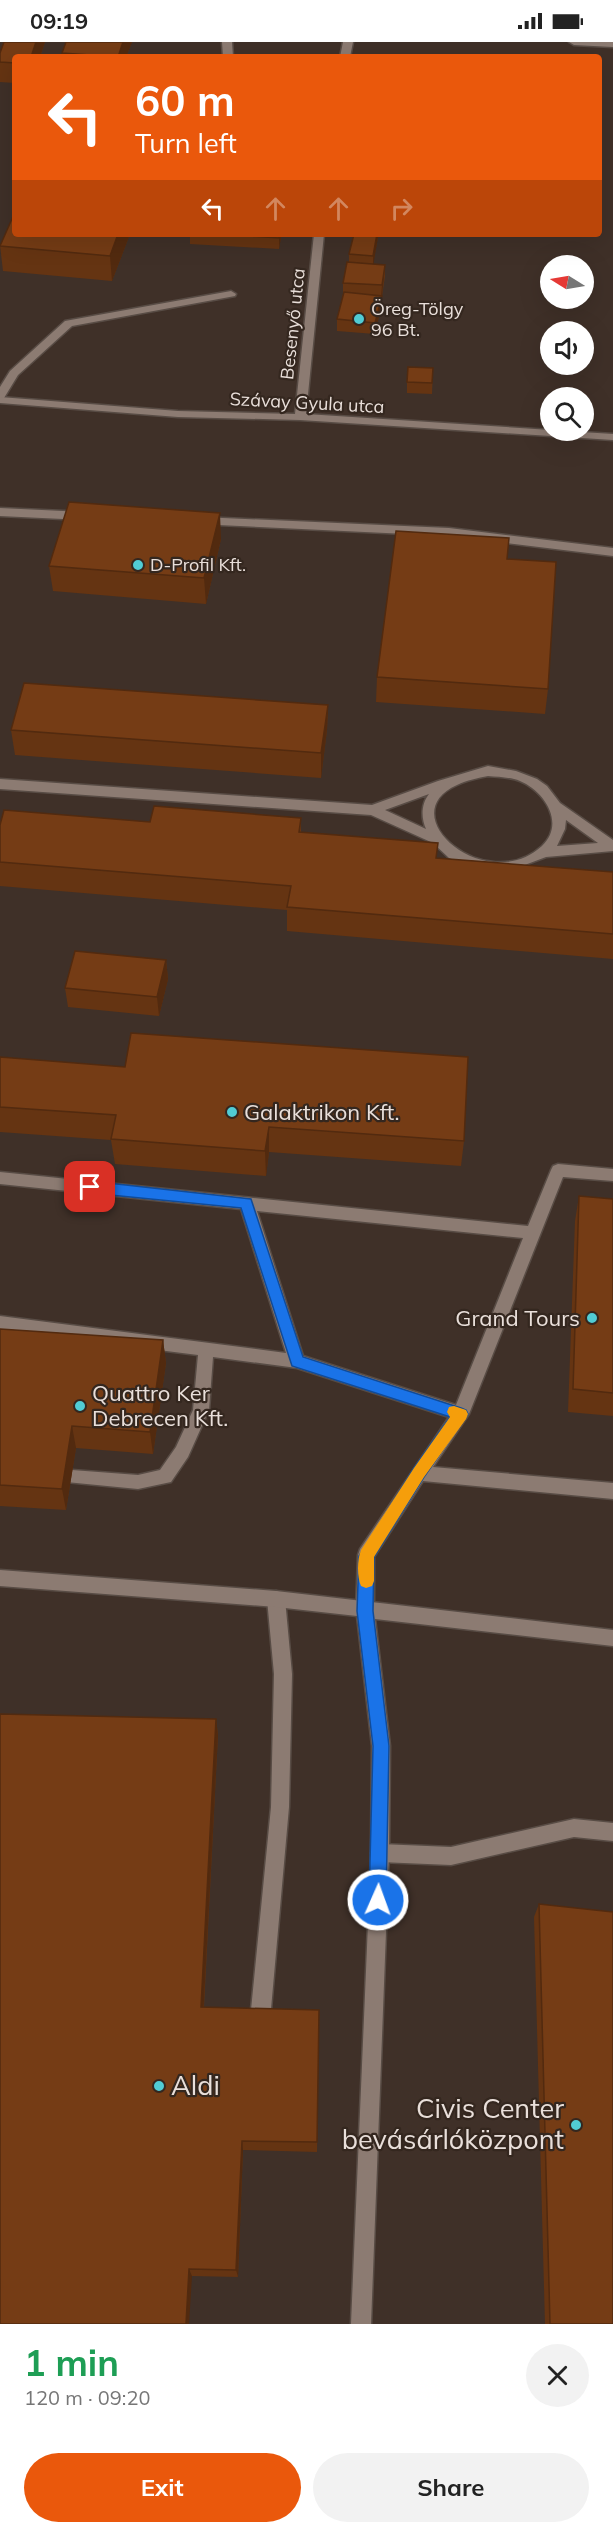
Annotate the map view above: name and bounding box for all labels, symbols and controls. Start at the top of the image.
text: 09:19 [30,7,88,35]
text: 60 m [135,74,235,127]
icon: left [36,78,114,156]
text: Turn left [135,126,237,160]
icon: left [196,192,229,225]
icon: ahead [259,192,292,225]
icon: ahead [322,192,355,225]
icon: right [385,192,418,225]
north arrow [540,255,594,309]
map controls [540,255,594,441]
street label: Besenyő utca [275,267,310,381]
place label: Öreg-Tölgy 96 Bt. [371,297,464,341]
marker: Öreg-Tölgy 96 Bt. [352,312,366,326]
button: sound [540,321,594,375]
street label: Szávay Gyula utca [229,387,385,418]
button: search [540,387,594,441]
place label: D-Profil Kft. [150,553,246,576]
marker: D-Profil Kft. [131,558,145,572]
place label: Galaktrikon Kft. [244,1098,400,1126]
marker: Galaktrikon Kft. [225,1105,239,1119]
pin [64,1161,115,1212]
icon: arrive [73,1170,106,1203]
place label: Grand Tours [455,1304,580,1332]
marker: Grand Tours [585,1311,599,1325]
place label: Quattro Ker Debrecen Kft. [92,1379,228,1432]
marker: Quattro Ker Debrecen Kft. [73,1399,87,1413]
position arrow [346,1868,410,1932]
place label: Aldi [171,2068,220,2102]
marker: Aldi [152,2079,166,2093]
place label: Civis Center bevásárlóközpont [342,2091,564,2156]
marker: Civis Center bevásárlóközpont [569,2118,583,2132]
text: 1 min [24,2340,119,2385]
button: close [526,2344,589,2407]
text: 120 m · 09:20 [24,2385,150,2410]
button: Exit [24,2453,301,2522]
button: Share [313,2453,589,2522]

